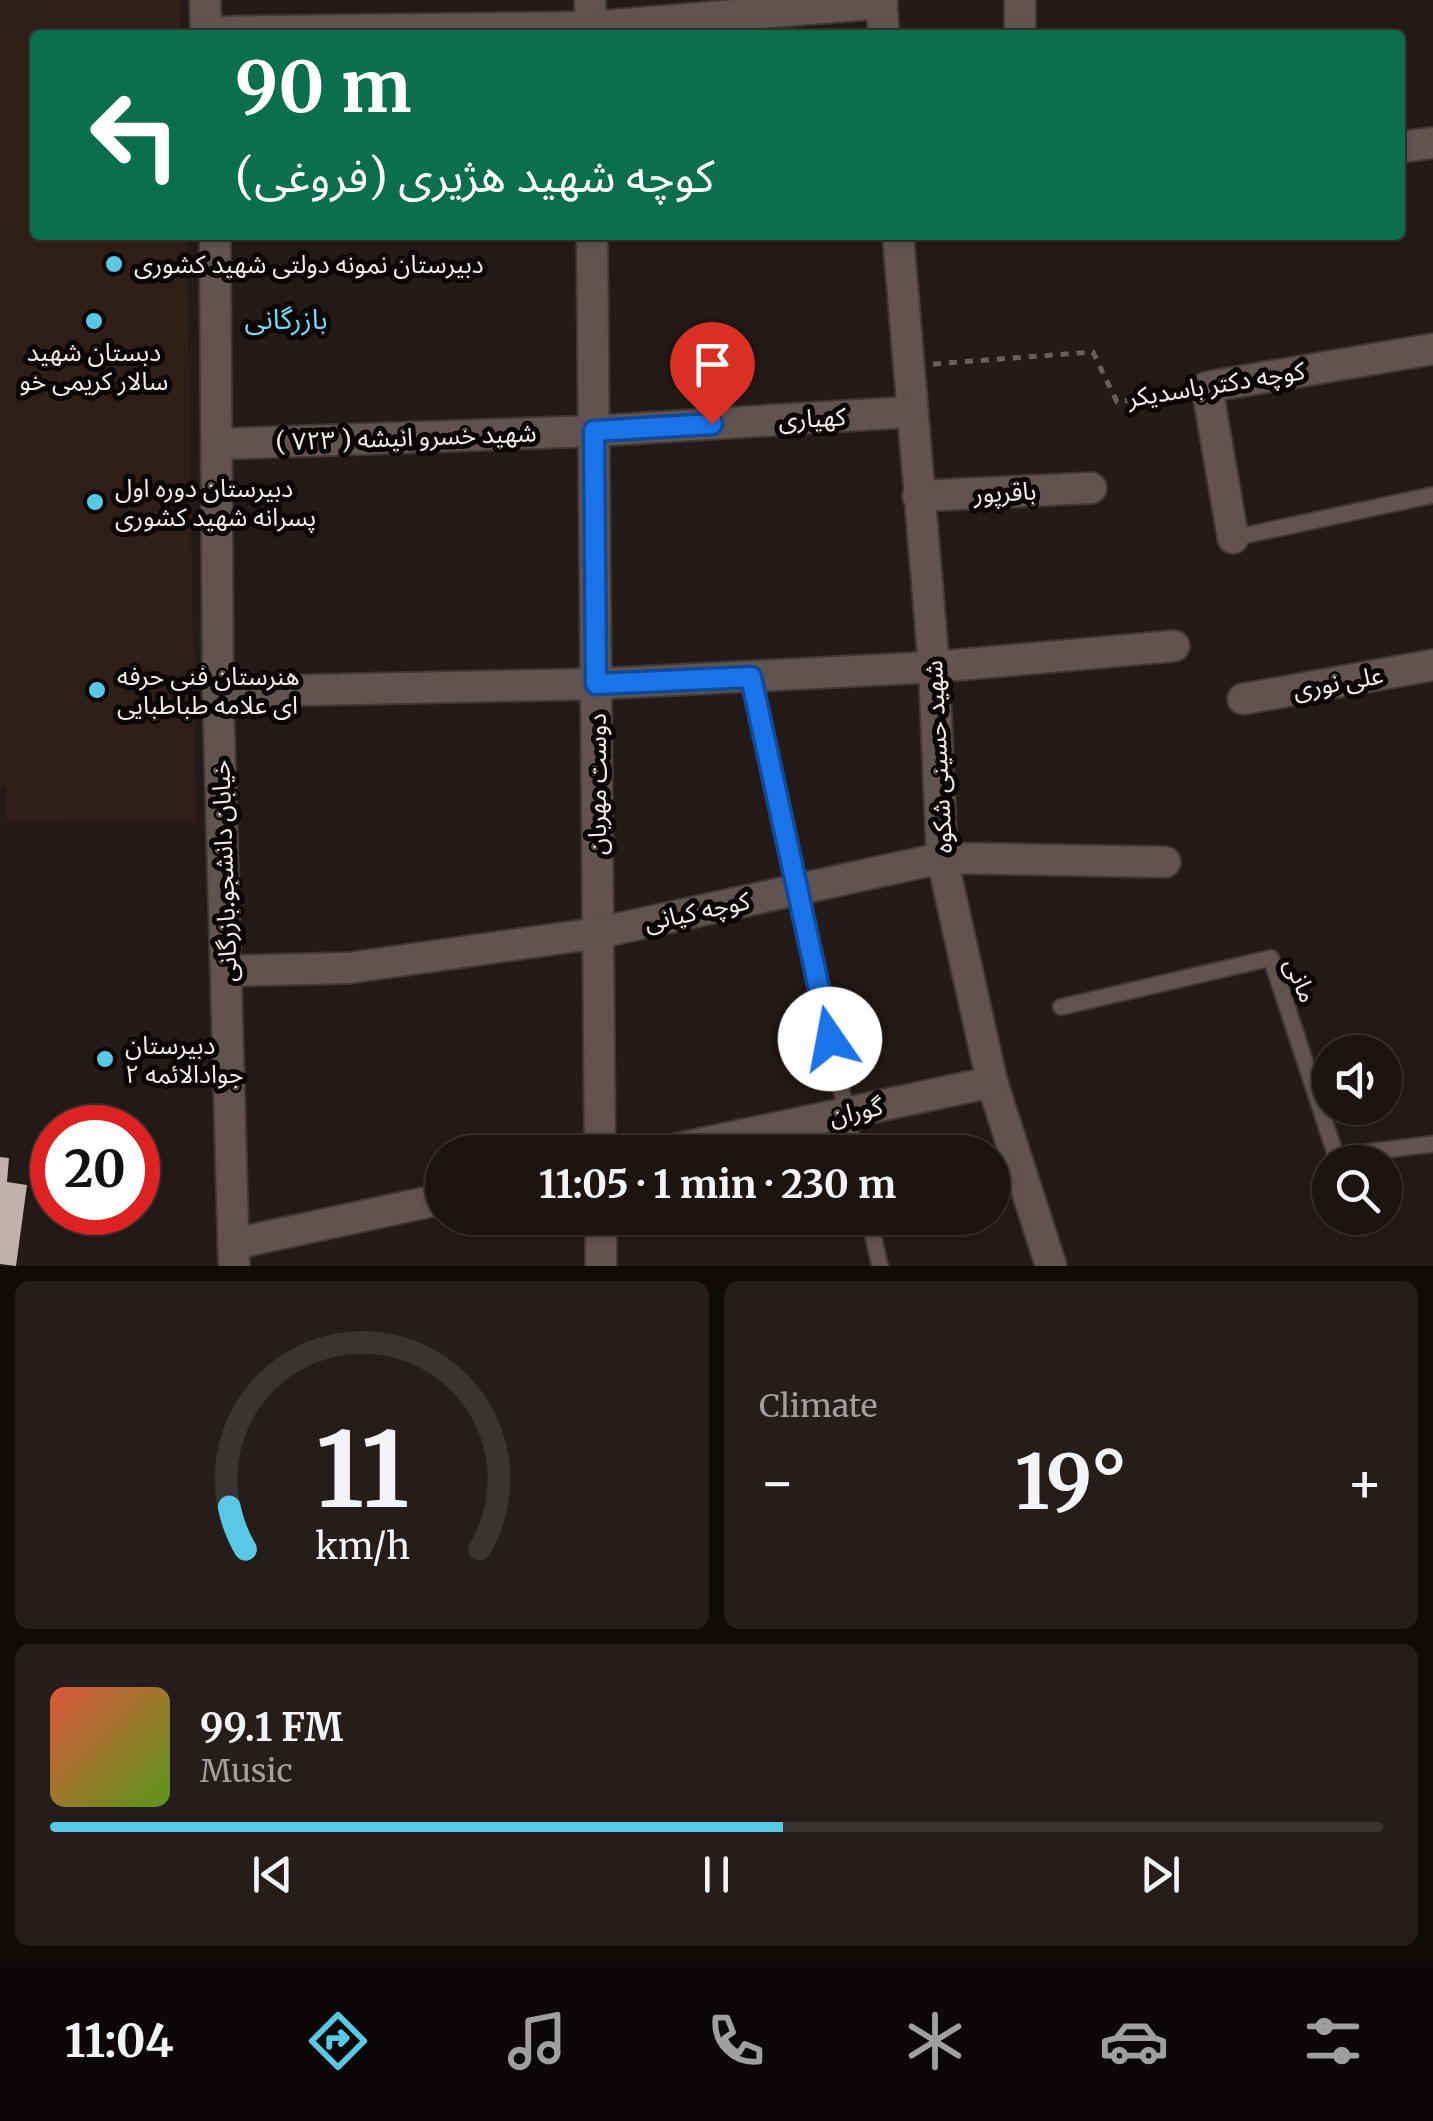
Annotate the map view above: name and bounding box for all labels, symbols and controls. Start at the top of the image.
text: 90 m [235,43,412,131]
icon: left [70,70,200,200]
text: کوچه شهید هژیری (فروغی) [235,148,714,204]
place label: دبیرستان نمونه دولتی شهید کشوری [134,248,484,280]
marker: دبیرستان نمونه دولتی شهید کشوری [103,253,125,275]
district label: بازرگانی [245,301,327,337]
marker: دبستان شهید سالار کریمی خو [83,310,105,332]
pin [670,322,755,425]
place label: دبستان شهید سالار کریمی خو [20,336,168,397]
icon: arrive [685,337,740,392]
street label: کوچه دکتر باسدیکر [1124,354,1308,414]
street label: کهیاری [777,400,847,436]
street label: شهید خسرو انیشه ( ۷۲۳ ) [275,416,537,458]
place label: دبیرستان دوره اول پسرانه شهید کشوری [115,472,316,533]
street label: باقرپور [972,474,1037,510]
marker: دبیرستان دوره اول پسرانه شهید کشوری [84,491,106,513]
street label: علی نوری [1290,658,1386,706]
place label: هنرستان فنی حرفه ای علامه طباطبایی [117,660,300,721]
street label: شهید حسینی شکوه [917,660,959,854]
marker: هنرستان فنی حرفه ای علامه طباطبایی [86,679,108,701]
street label: دوست مهربان [581,713,613,855]
street label: خیابان دانشجو.بازرگانی [204,759,244,983]
street label: کوچه کیانی [641,884,753,938]
street label: مانی [1277,953,1325,1007]
position arrow [778,987,882,1091]
place label: دبیرستان جوادالائمه ۲ [125,1029,243,1090]
map controls [1312,1035,1402,1235]
button: sound [1312,1035,1402,1125]
marker: دبیرستان جوادالائمه ۲ [94,1048,116,1070]
street label: گوران [826,1090,886,1132]
speed limit sign: 20 [30,1105,160,1235]
button: search [1312,1145,1402,1235]
text: 11:05 · 1 min · 230 m [539,1161,896,1208]
text: Climate [759,1386,877,1426]
text: 11 [315,1405,409,1535]
text: 19° [1015,1435,1127,1529]
text: − [759,1448,796,1517]
text: + [1346,1448,1383,1517]
text: km/h [315,1524,409,1569]
text: 99.1 FM [200,1704,343,1751]
text: Music [200,1751,293,1791]
icon: previous [245,1847,300,1902]
icon: pause [689,1847,744,1902]
icon: next [1133,1847,1188,1902]
icon: directions [303,2006,373,2076]
icon: music [502,2006,572,2076]
icon: phone [701,2006,771,2076]
icon: climate [900,2006,970,2076]
icon: car [1099,2006,1169,2076]
icon: filters [1298,2006,1368,2076]
text: 11:04 [65,2013,174,2069]

